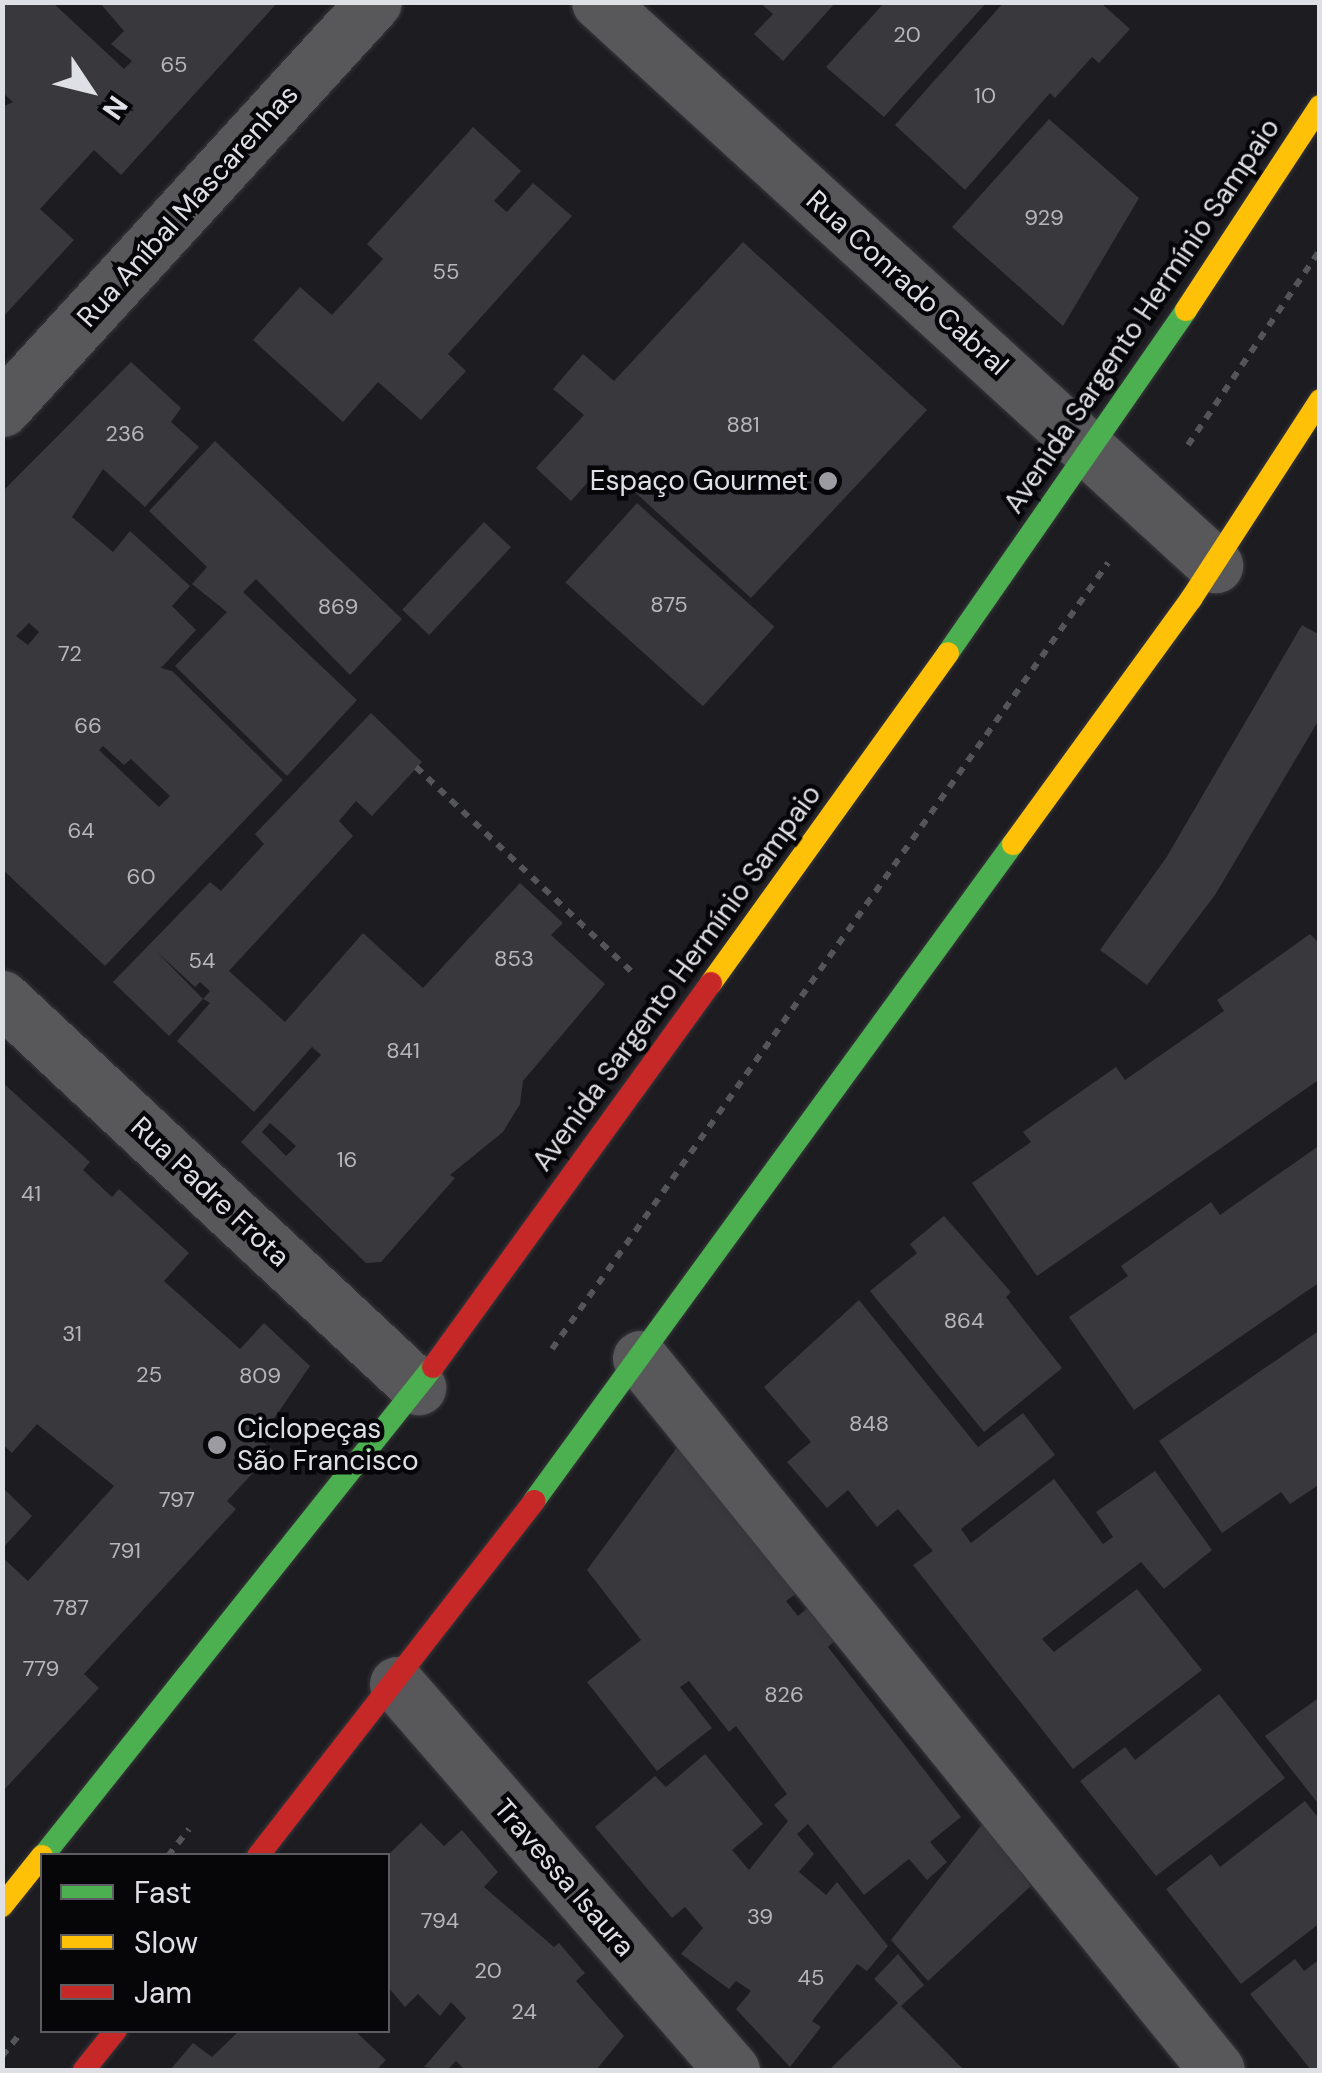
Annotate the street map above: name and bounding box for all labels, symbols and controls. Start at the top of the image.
house number: 20 [893,22,921,48]
north arrow [40,40,140,140]
house number: 65 [161,52,187,78]
street label: Rua Aníbal Mascarenhas [70,78,306,334]
house number: 10 [974,83,996,109]
text: N [94,89,136,126]
street label: Avenida Sargento Hermínio Sampaio [997,112,1287,520]
street label: Rua Conrado Cabral [799,184,1015,382]
house number: 929 [1024,205,1064,231]
house number: 55 [433,259,459,285]
house number: 881 [726,412,760,438]
house number: 236 [105,421,145,447]
place label: Espaço Gourmet [590,464,808,498]
marker: Espaço Gourmet [817,470,839,492]
house number: 875 [650,592,688,618]
house number: 869 [318,594,358,620]
house number: 72 [58,641,82,667]
house number: 66 [74,713,102,739]
street label: Avenida Sargento Hermínio Sampaio [526,778,828,1178]
house number: 64 [67,818,95,844]
house number: 60 [127,864,155,890]
house number: 853 [494,946,534,972]
house number: 54 [189,948,215,974]
house number: 841 [386,1038,420,1064]
street label: Rua Padre Frota [124,1110,296,1274]
house number: 16 [337,1147,357,1173]
house number: 41 [21,1181,41,1207]
house number: 864 [944,1308,984,1334]
house number: 31 [62,1321,82,1347]
house number: 25 [136,1362,162,1388]
house number: 809 [239,1363,281,1389]
house number: 848 [849,1411,889,1437]
place label: Ciclopeças São Francisco [237,1412,419,1478]
marker: Ciclopeças São Francisco [206,1434,228,1456]
house number: 797 [159,1487,195,1513]
house number: 791 [109,1538,141,1564]
house number: 787 [53,1595,89,1621]
house number: 779 [23,1656,59,1682]
house number: 826 [764,1682,804,1708]
street label: Travessa Isaura [487,1792,641,1964]
legend [40,1853,390,2033]
text: Fast [134,1873,192,1912]
house number: 39 [747,1904,773,1930]
house number: 794 [421,1908,459,1934]
text: Slow [134,1923,198,1962]
house number: 20 [474,1958,502,1984]
house number: 45 [798,1965,824,1991]
text: Jam [134,1973,192,2012]
house number: 24 [511,1999,537,2025]

